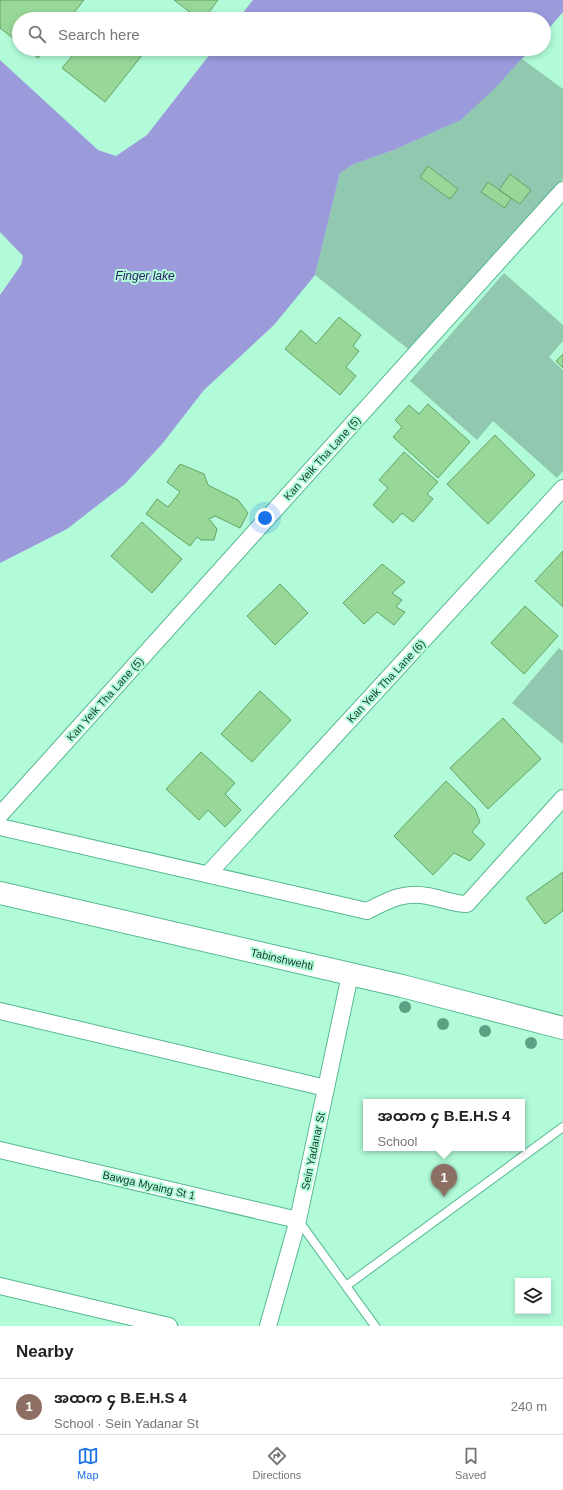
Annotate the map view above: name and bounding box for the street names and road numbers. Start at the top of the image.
street label: Kan Yeik Tha Lane (5) [281,414,363,502]
street label: Kan Yeik Tha Lane (6) [345,637,427,725]
street label: Kan Yeik Tha Lane (5) [64,655,146,743]
street label: Tabinshwehti [250,946,314,972]
street label: Sein Yadanar St [299,1111,327,1191]
street label: Bawga Myaing St 1 [101,1168,197,1202]

